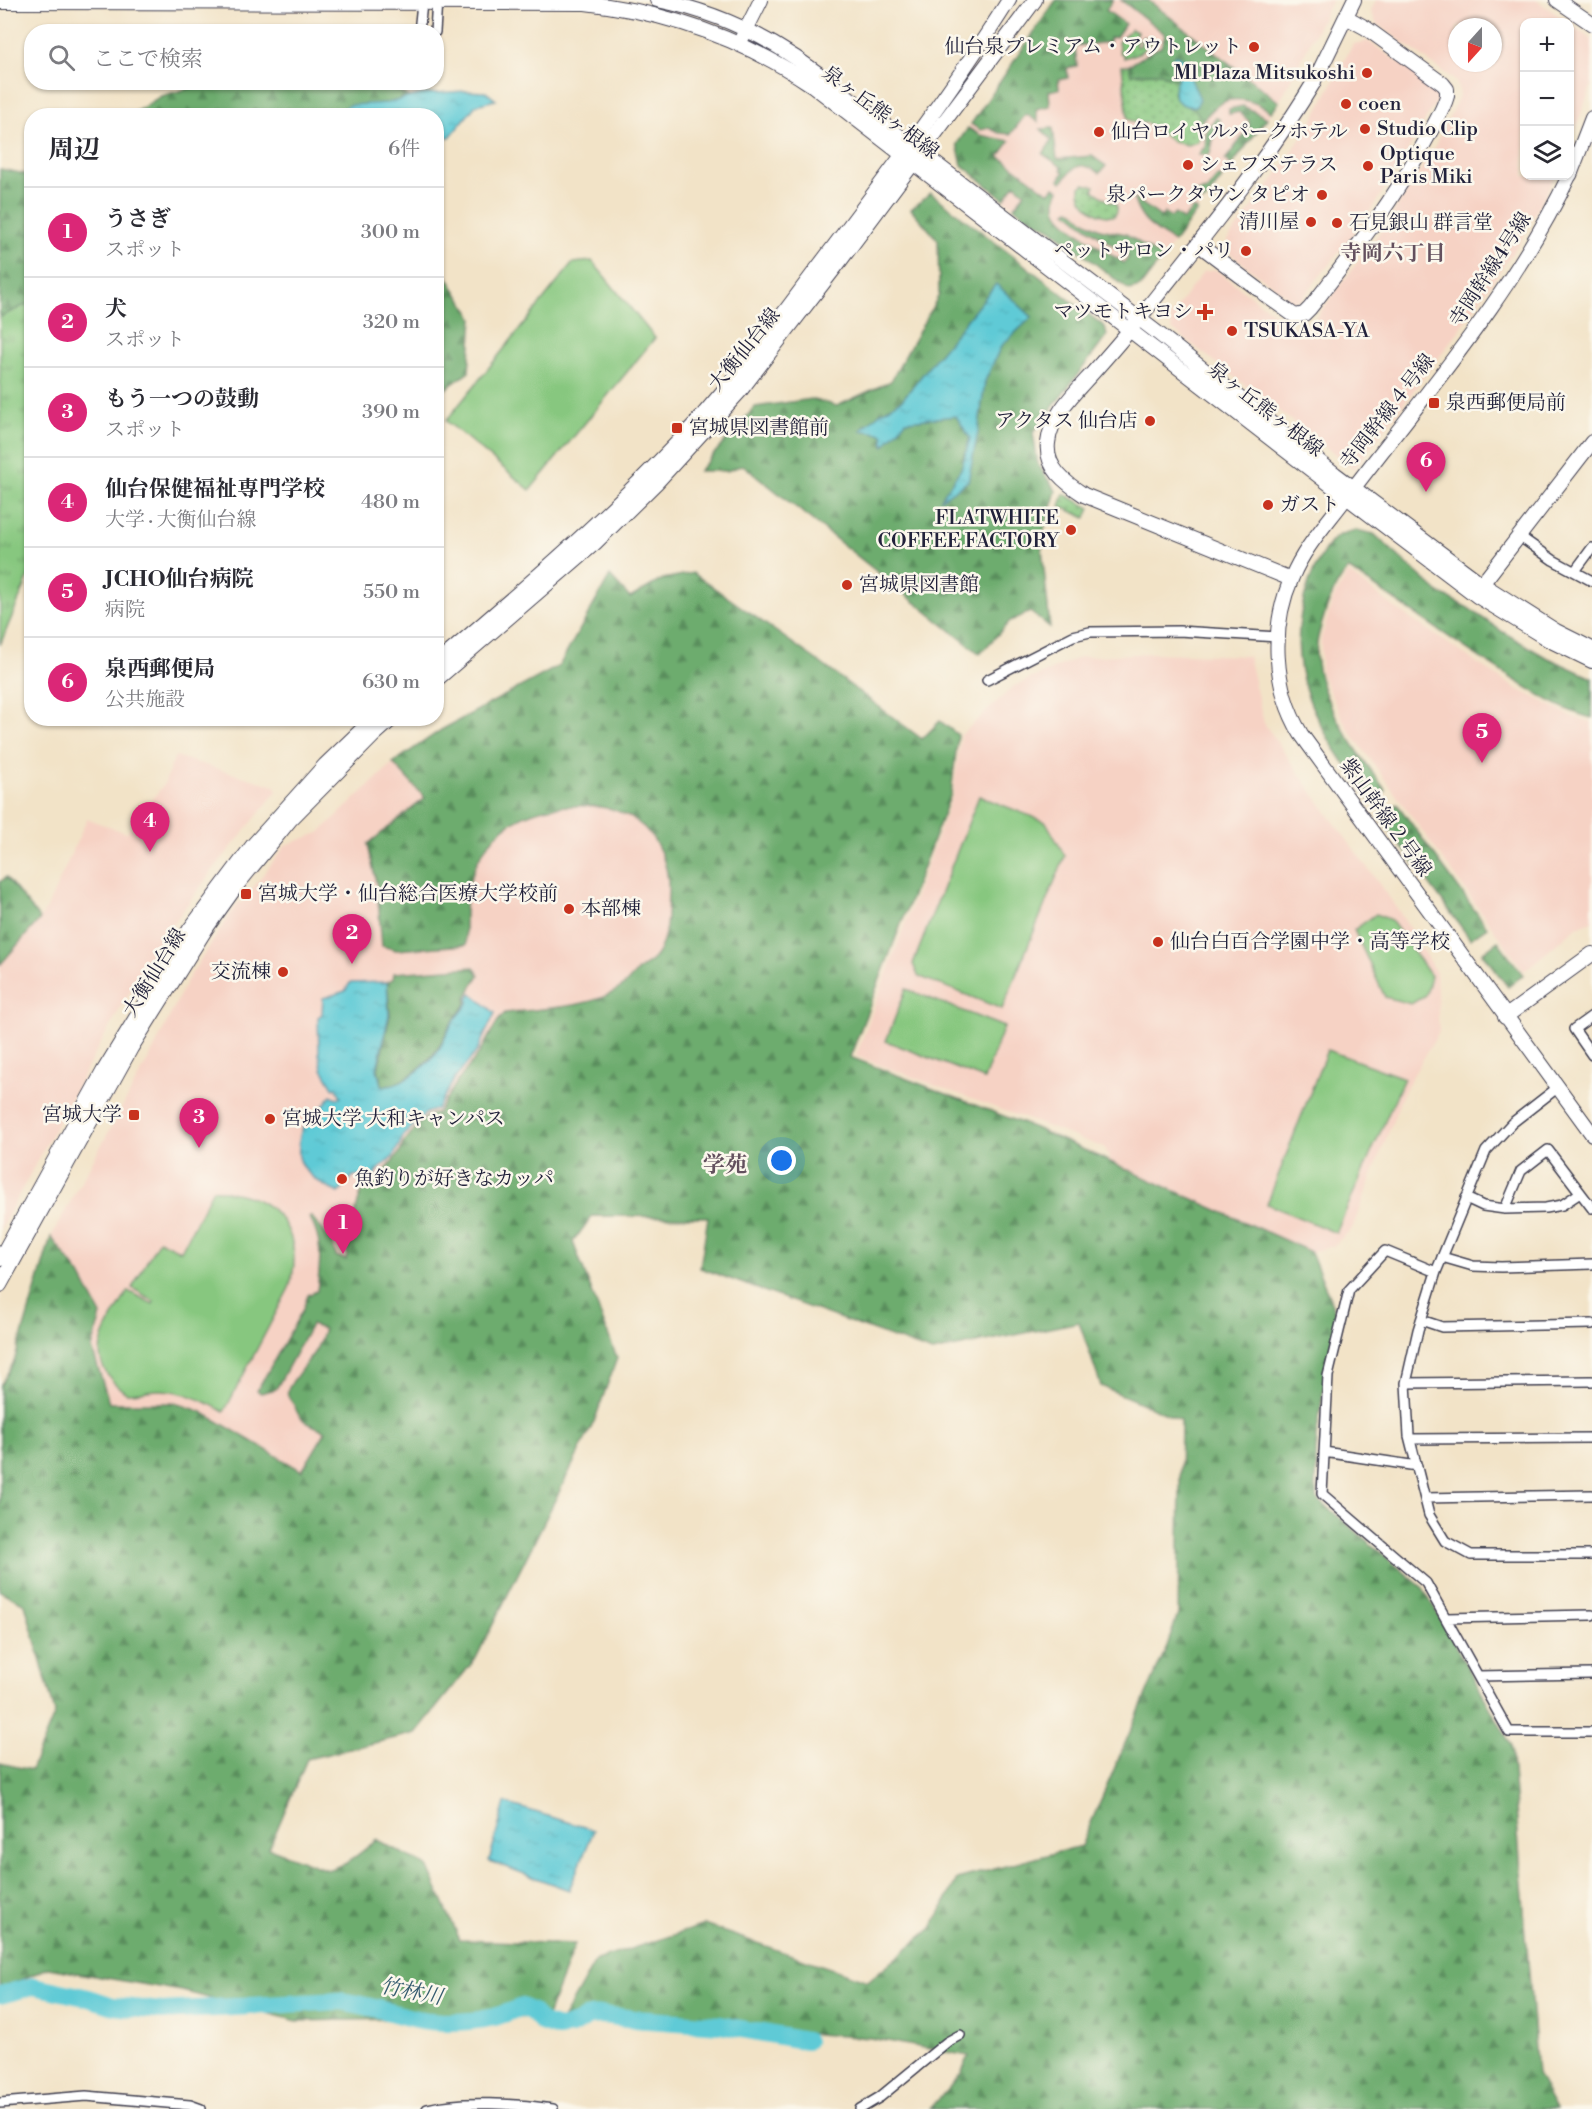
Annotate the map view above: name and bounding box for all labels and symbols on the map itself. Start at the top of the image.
north arrow [1448,18,1502,72]
place label: 仙台泉プレミアム・アウトレット [944,35,1242,60]
marker: 仙台泉プレミアム・アウトレット [1247,40,1261,54]
street label: 泉ヶ丘熊ヶ根線 [817,61,943,165]
place label: Ml Plaza Mitsukoshi [1174,61,1355,86]
marker: Ml Plaza Mitsukoshi [1360,66,1374,80]
place label: coen [1358,92,1401,117]
marker: coen [1339,97,1353,111]
place label: Studio Clip [1377,117,1478,142]
place label: 仙台ロイヤルパークホテル [1111,120,1348,145]
marker: Studio Clip [1358,122,1372,136]
marker: 仙台ロイヤルパークホテル [1092,125,1106,139]
place label: Optique Paris Miki [1380,142,1473,190]
place label: シェフズテラス [1200,153,1338,178]
marker: シェフズテラス [1181,158,1195,172]
marker: Optique Paris Miki [1361,159,1375,173]
place label: 泉パークタウン タピオ [1106,183,1310,208]
marker: 泉パークタウン タピオ [1315,188,1329,202]
street label: 寺岡幹線4号線 [1445,208,1537,332]
place label: 清川屋 [1239,210,1299,235]
place label: 石見銀山 群言堂 [1349,211,1493,236]
marker: 清川屋 [1304,215,1318,229]
marker: 石見銀山 群言堂 [1330,216,1344,230]
place label: ペットサロン・パリ [1054,239,1234,264]
district label: 寺岡六丁目 [1341,241,1446,267]
marker: ペットサロン・パリ [1239,244,1253,258]
place label: マツモトキヨシ [1054,300,1193,325]
street label: 大衡仙台線 [704,303,786,397]
marker: マツモトキヨシ [1198,305,1212,319]
place label: TSUKASA-YA [1244,319,1371,344]
marker: TSUKASA-YA [1225,324,1239,338]
street label: 寺岡幹線４号線 [1335,349,1441,475]
street label: 泉ヶ丘熊ヶ根線 [1202,357,1328,463]
place label: 泉西郵便局前 [1446,391,1566,416]
marker: 泉西郵便局前 [1427,396,1441,410]
place label: アクタス 仙台店 [995,409,1138,434]
marker: アクタス 仙台店 [1143,414,1157,428]
place label: 宮城県図書館前 [689,416,829,441]
marker: 宮城県図書館前 [670,421,684,435]
pin: 6 [1406,442,1446,492]
place label: ガスト [1280,493,1340,518]
marker: ガスト [1261,498,1275,512]
place label: FLATWHITE COFFEE FACTORY [877,506,1060,554]
marker: FLATWHITE COFFEE FACTORY [1064,523,1078,537]
place label: 宮城県図書館 [859,573,979,598]
marker: 宮城県図書館 [840,578,854,592]
pin: 5 [1462,714,1502,763]
street label: 紫山幹線２号線 [1334,754,1436,882]
pin: 4 [130,802,170,852]
place label: 宮城大学・仙台総合医療大学校前 [258,882,558,907]
marker: 宮城大学・仙台総合医療大学校前 [239,887,253,901]
place label: 本部棟 [581,897,641,922]
marker: 本部棟 [562,902,576,916]
pin: 2 [332,914,372,964]
street label: 大衡仙台線 [118,924,192,1022]
place label: 仙台白百合学園中学・高等学校 [1170,930,1450,955]
marker: 仙台白百合学園中学・高等学校 [1151,935,1165,949]
place label: 交流棟 [211,960,271,985]
marker: 交流棟 [276,965,290,979]
pin: 3 [180,1098,218,1148]
place label: 宮城大学 [42,1103,122,1128]
place label: 宮城大学 大和キャンパス [282,1107,505,1132]
marker: 宮城大学 [127,1108,141,1122]
marker: 宮城大学 大和キャンパス [263,1112,277,1126]
your location [767,1146,796,1175]
district label: 学苑 [703,1152,747,1179]
place label: 魚釣りが好きなカッパ [354,1167,554,1192]
marker: 魚釣りが好きなカッパ [335,1172,349,1186]
pin: 1 [324,1204,362,1254]
water label: 竹林川 [378,1973,446,2011]

